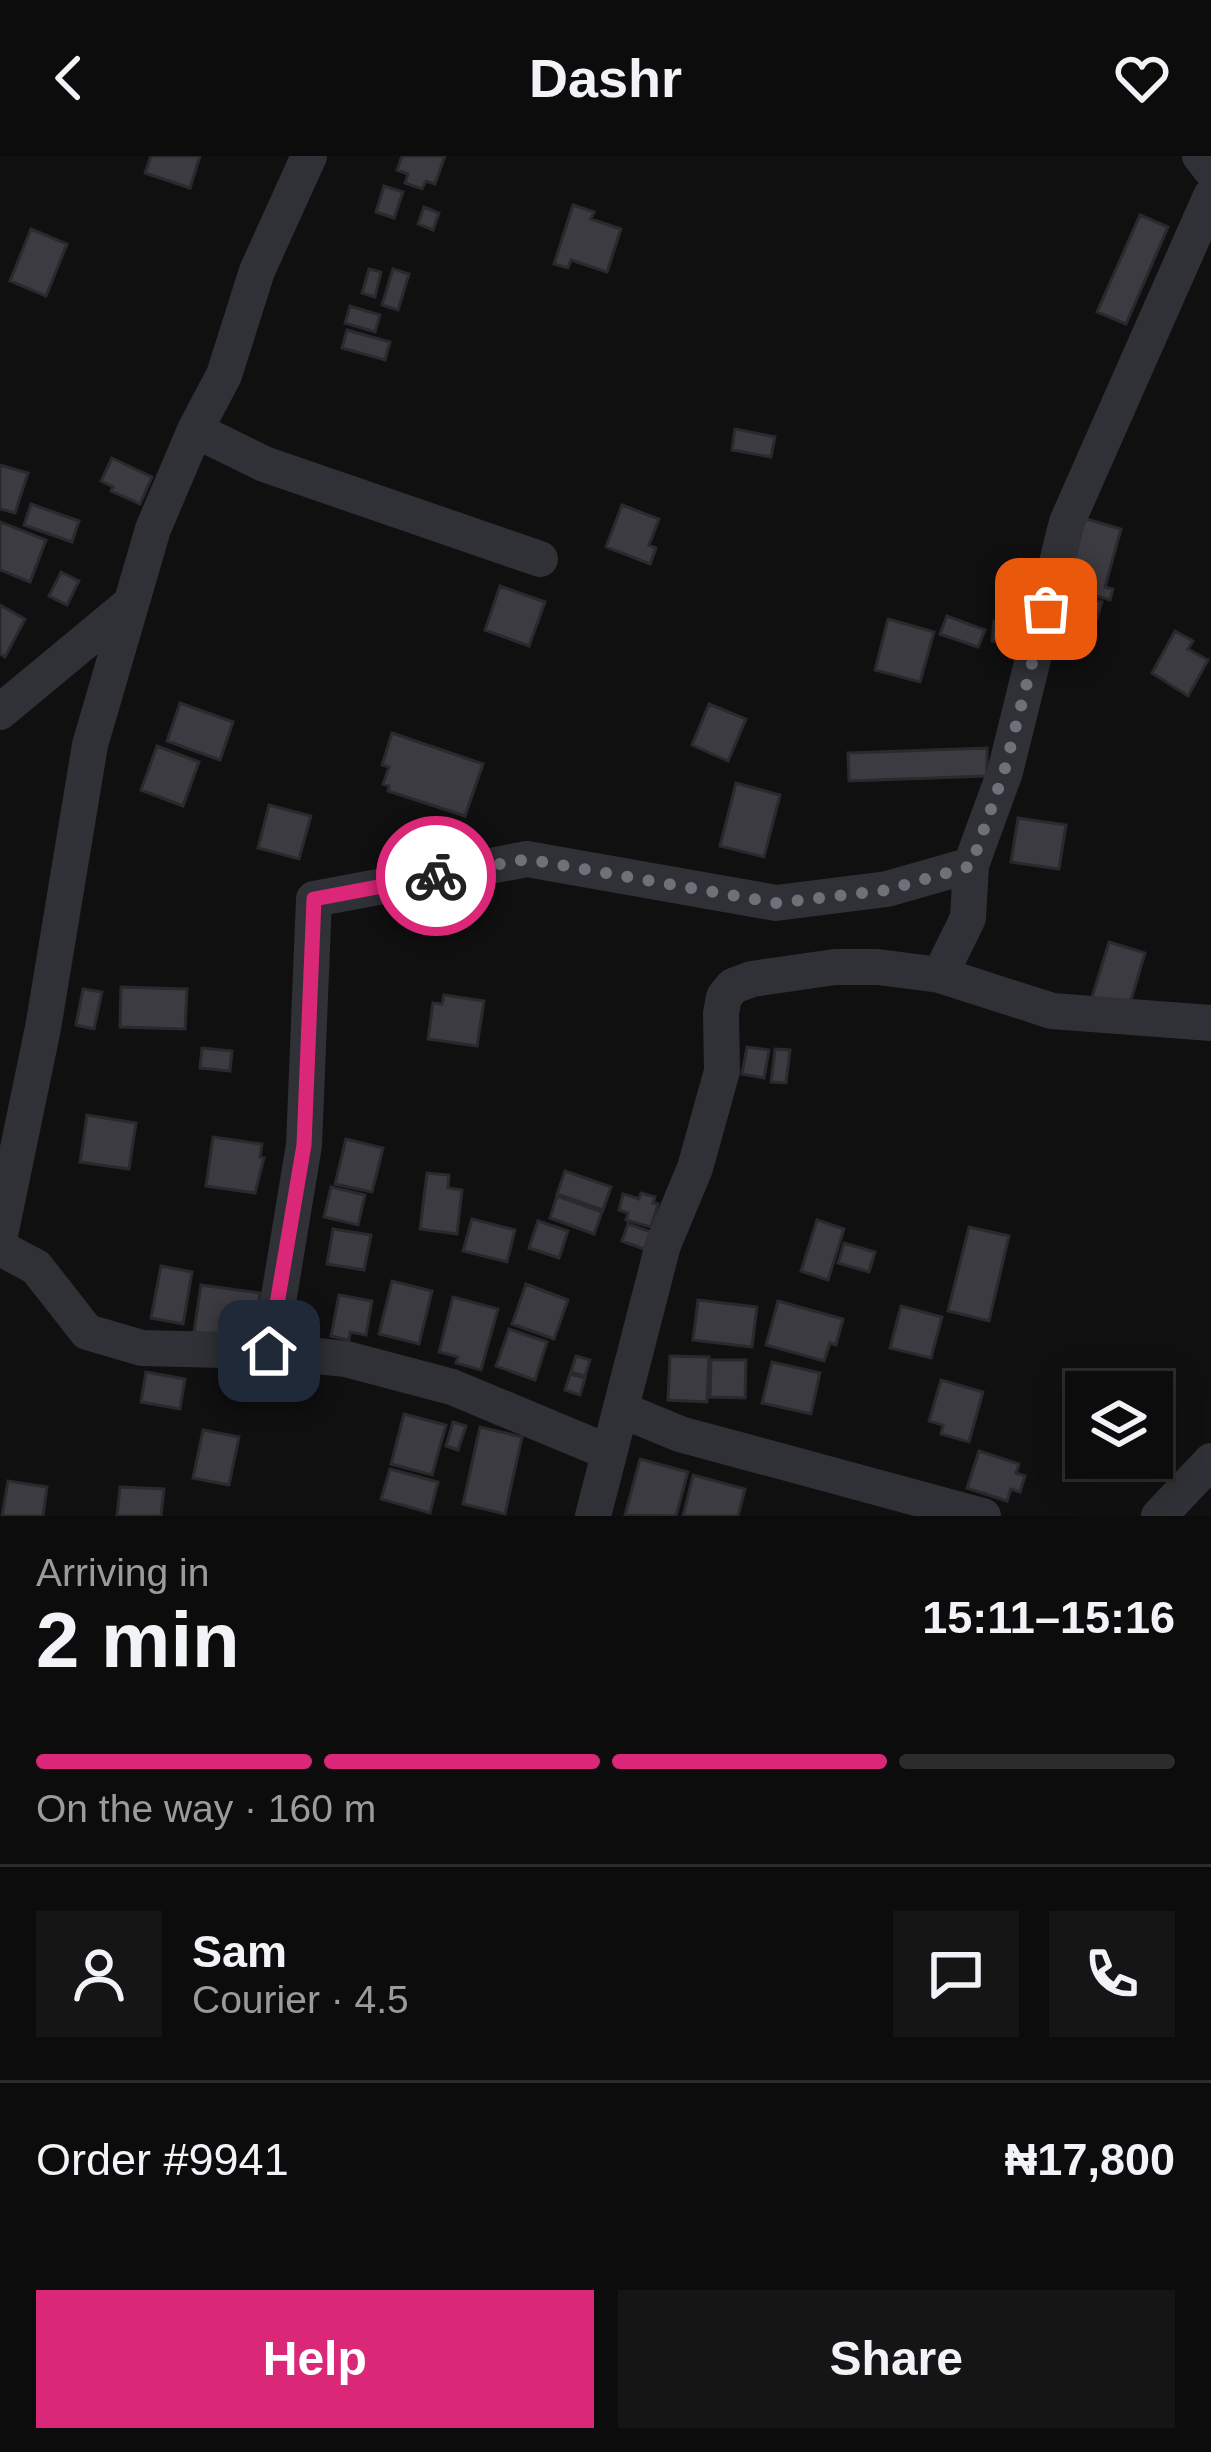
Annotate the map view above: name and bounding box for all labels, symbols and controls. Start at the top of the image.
icon: back [36,45,102,111]
icon: heart [1109,45,1175,111]
text: Dashr [529,48,682,108]
pin [995,558,1097,660]
icon: bag [1013,576,1079,642]
courier [376,816,496,936]
icon: bike [403,843,469,909]
pin [218,1300,320,1402]
icon: home [236,1318,302,1384]
map controls [1065,1371,1173,1479]
button: layers [1065,1371,1173,1479]
text: Arriving in [36,1551,209,1594]
text: 15:11–15:16 [922,1592,1175,1643]
text: 2 min [36,1596,240,1684]
text: On the way · 160 m [36,1787,376,1830]
button: person [36,1911,162,2037]
button: chat [893,1911,1019,2037]
button: phone [1049,1911,1175,2037]
text: Sam [192,1926,287,1977]
text: Courier · 4.5 [192,1978,409,2021]
text: Order #9941 [36,2134,289,2185]
text: ₦17,800 [1005,2134,1175,2185]
button: Help [36,2290,594,2428]
button: Share [618,2290,1175,2428]

